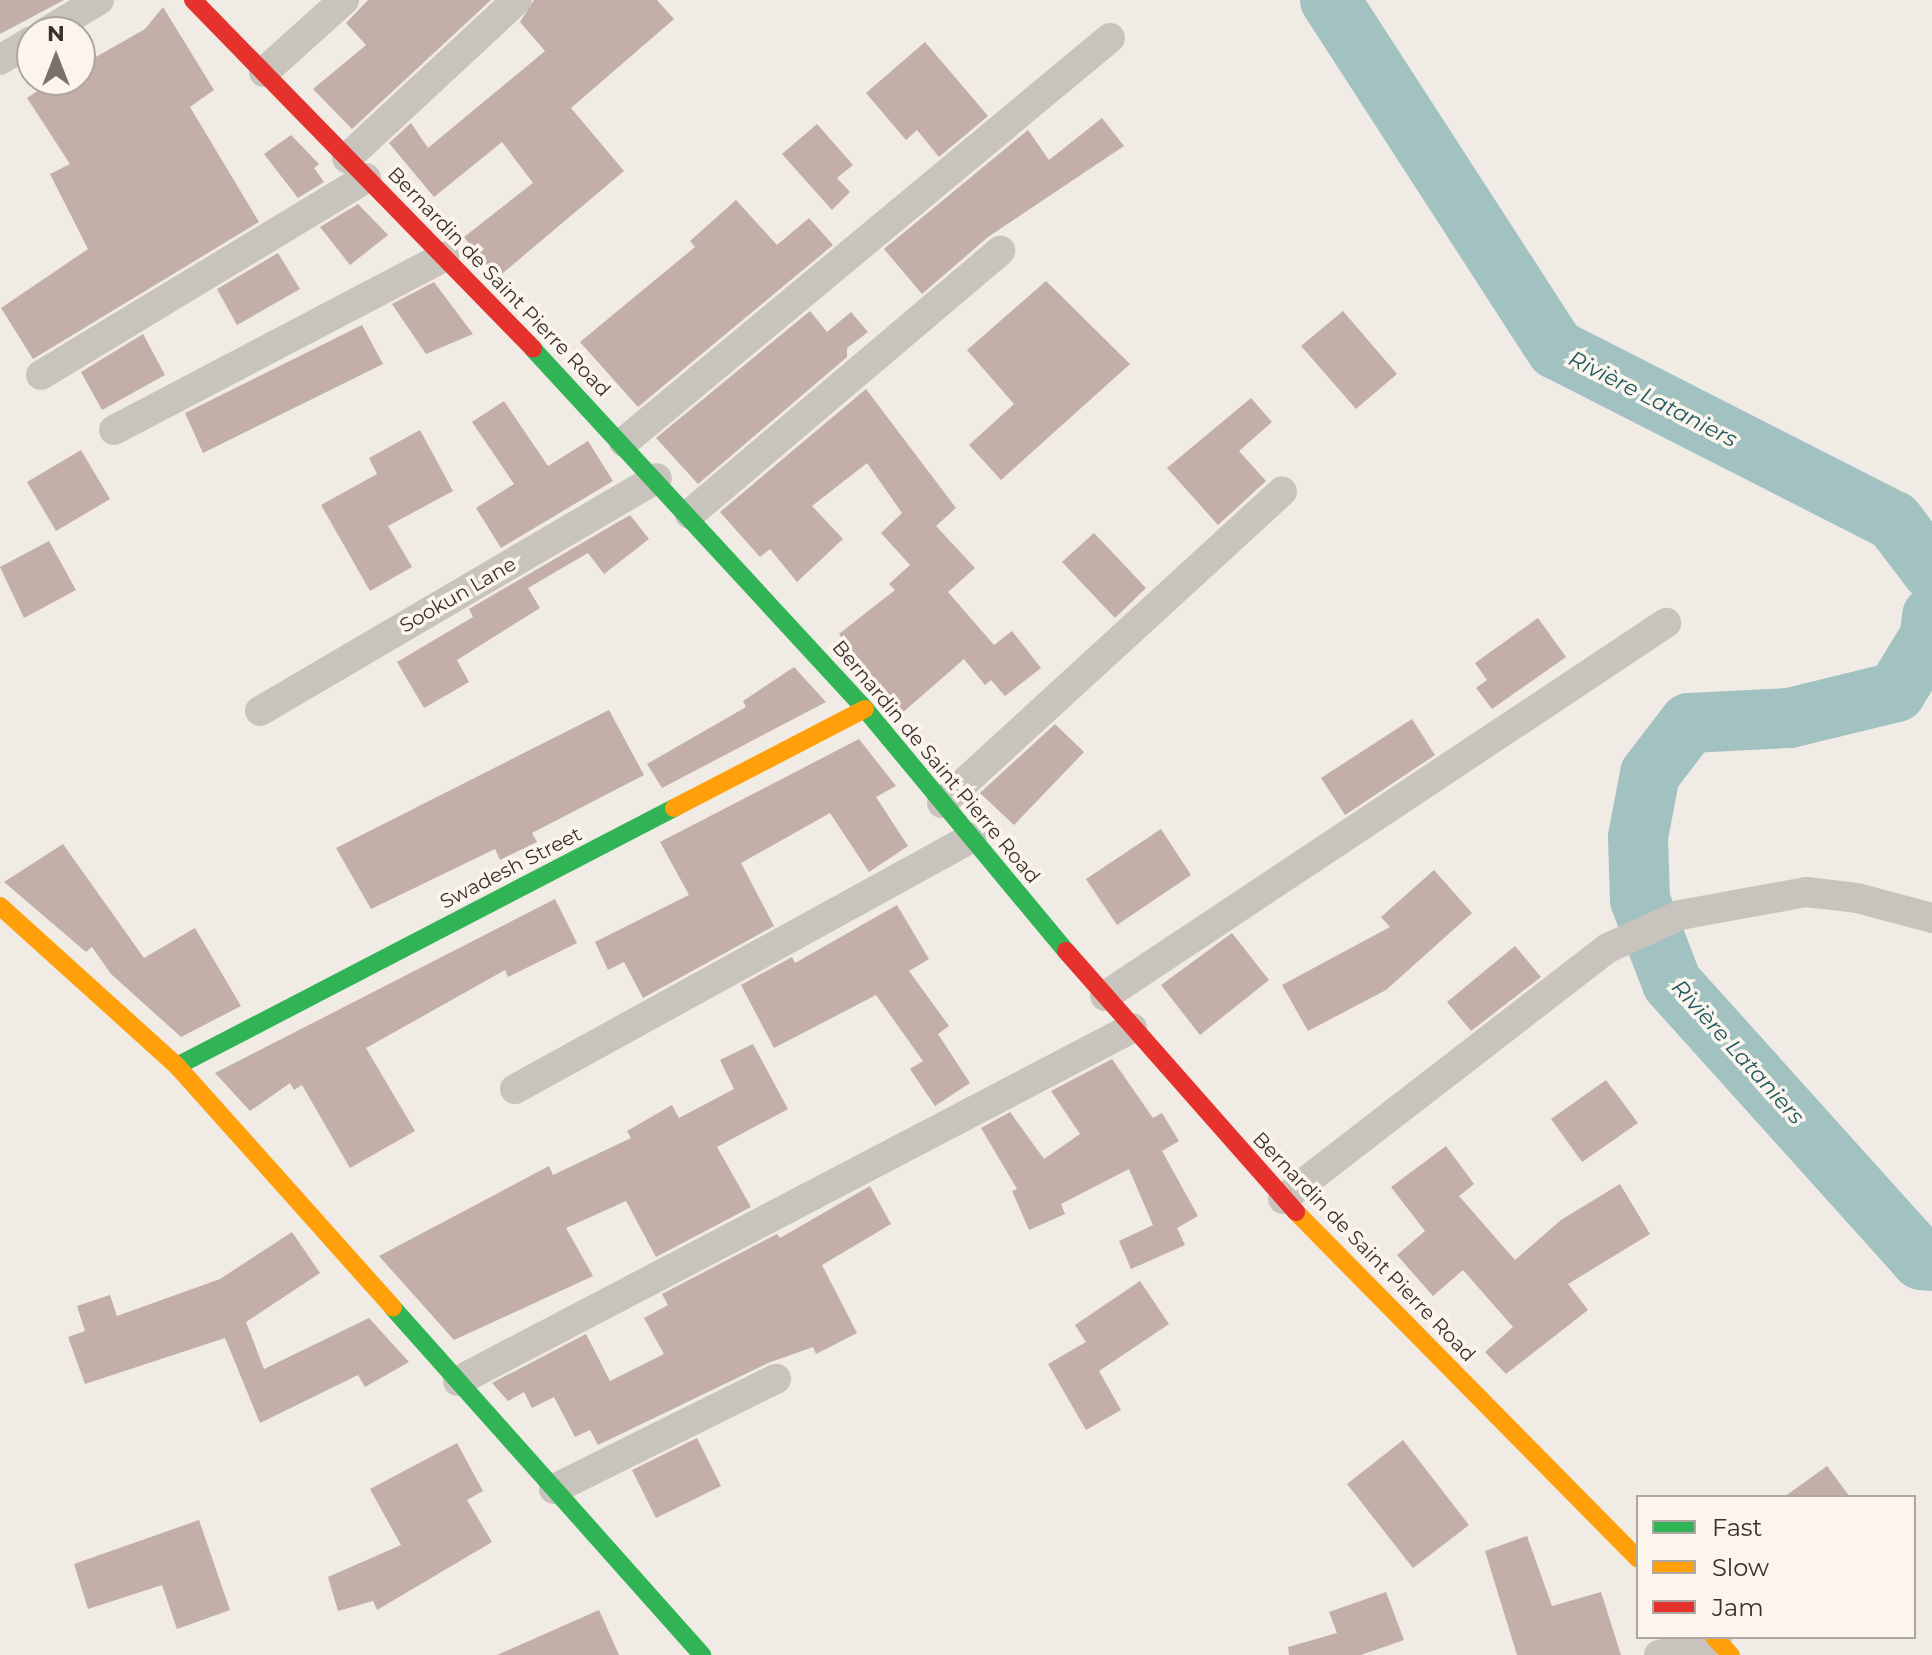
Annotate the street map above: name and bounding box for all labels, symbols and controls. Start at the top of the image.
north arrow [16,16,96,96]
text: N [47,20,65,47]
street label: Bernardin de Saint Pierre Road [383,162,615,402]
water label: Rivière Lataniers [1564,345,1742,453]
street label: Sookun Lane [395,552,521,638]
street label: Bernardin de Saint Pierre Road [827,636,1045,888]
street label: Swadesh Street [436,822,586,914]
water label: Rivière Lataniers [1666,974,1810,1130]
street label: Bernardin de Saint Pierre Road [1248,1127,1480,1367]
legend [1636,1495,1916,1639]
text: Fast [1712,1513,1762,1542]
text: Slow [1712,1553,1769,1582]
text: Jam [1712,1593,1764,1622]

